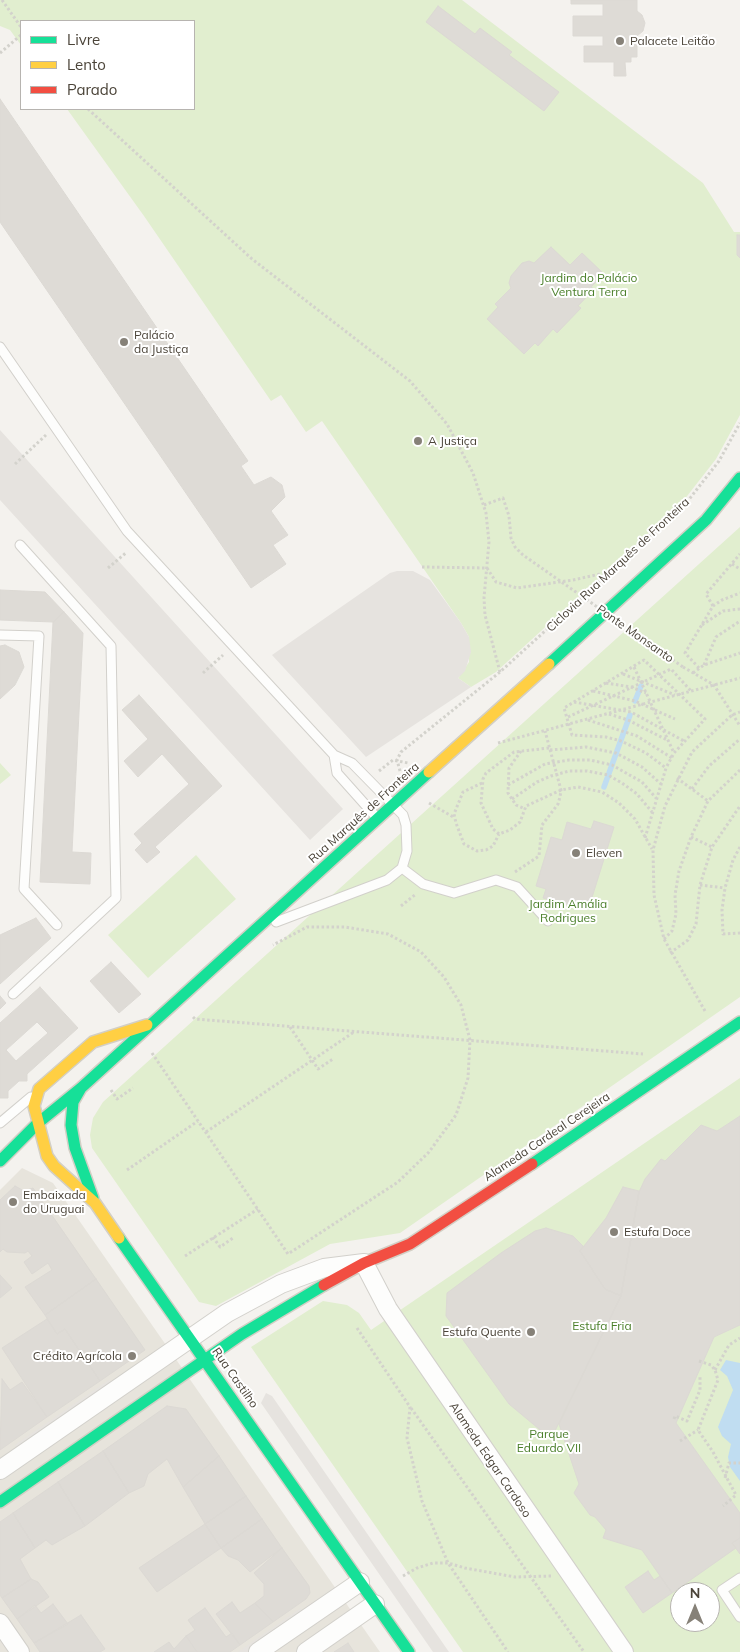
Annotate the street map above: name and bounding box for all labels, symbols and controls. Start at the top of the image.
legend [20,20,195,110]
text: Livre [67,30,100,49]
place label: Palacete Leitão [630,34,715,48]
marker: Palacete Leitão [614,35,626,47]
text: Lento [67,55,106,74]
text: Parado [67,80,117,99]
park label: Jardim do Palácio Ventura Terra [541,271,637,299]
place label: Palácio da Justiça [134,328,188,356]
marker: Palácio da Justiça [118,336,130,348]
place label: A Justiça [428,434,477,448]
marker: A Justiça [412,435,424,447]
street label: Ciclovia Rua Marquês de Fronteira [544,495,692,635]
street label: Ponte Monsanto [594,602,676,666]
street label: Rua Marquês de Fronteira [306,760,422,866]
place label: Eleven [586,846,622,860]
marker: Eleven [570,847,582,859]
park label: Jardim Amália Rodrigues [529,897,607,925]
street label: Alameda Cardeal Cerejeira [481,1089,613,1185]
place label: Embaixada do Uruguai [23,1188,86,1216]
marker: Embaixada do Uruguai [7,1196,19,1208]
place label: Estufa Doce [624,1225,690,1239]
marker: Estufa Doce [608,1226,620,1238]
park label: Estufa Fria [572,1319,632,1333]
place label: Estufa Quente [442,1325,521,1339]
marker: Estufa Quente [525,1326,537,1338]
street label: Rua Castilho [209,1345,261,1411]
place label: Crédito Agrícola [33,1349,122,1363]
marker: Crédito Agrícola [126,1350,138,1362]
street label: Alameda Edgar Cardoso [446,1400,534,1520]
park label: Parque Eduardo VII [517,1427,581,1455]
north arrow [670,1582,720,1632]
text: N [690,1584,700,1602]

